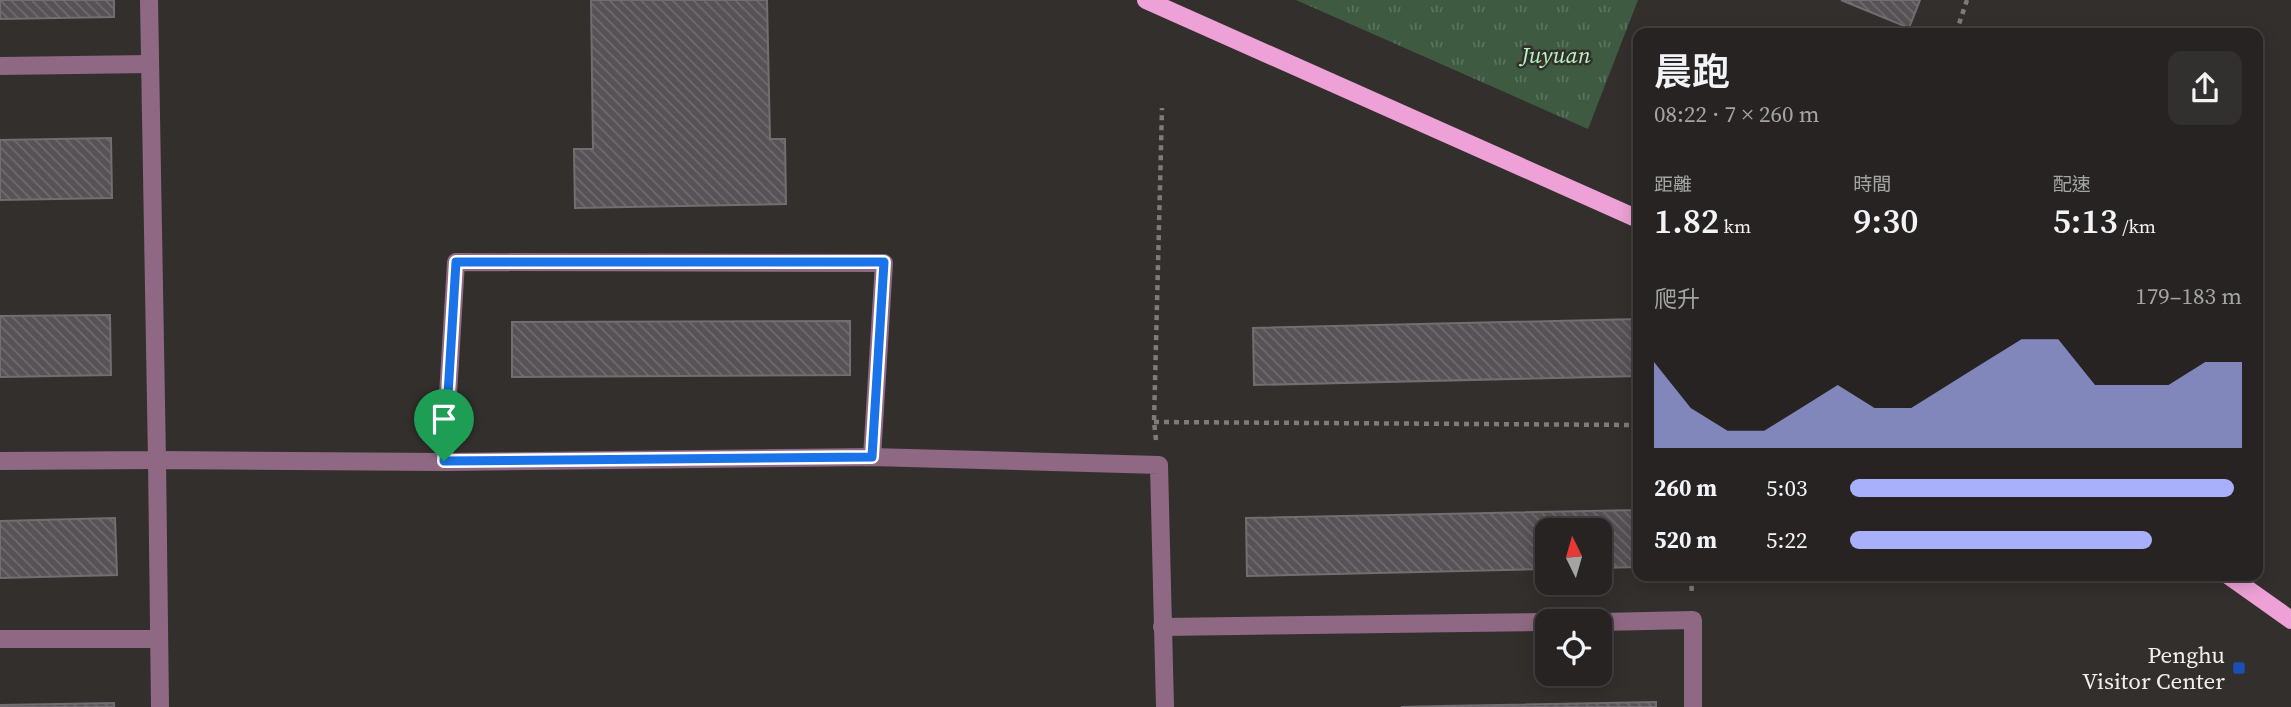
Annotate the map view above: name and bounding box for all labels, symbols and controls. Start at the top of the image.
park label: Juyuan [1518,39,1591,71]
text: 晨跑 [1654,46,1730,98]
button: share [2168,51,2242,125]
text: 08:22 · 7 × 260 m [1654,98,1820,130]
text: 距離 [1654,171,1692,197]
text: 時間 [1853,171,1891,197]
text: 配速 [2053,171,2091,197]
text: 1.82 [1654,197,1719,245]
text: 9:30 [1853,197,1918,245]
text: 5:13 [2053,197,2118,245]
text: km [1719,213,1751,239]
text: /km [2118,213,2156,239]
text: 179–183 m [2135,280,2242,312]
text: 爬升 [1654,283,1700,315]
pin [414,389,474,461]
icon: arrive [425,400,463,438]
text: 260 m [1654,472,1717,504]
text: 5:03 [1766,472,1807,504]
north arrow [1535,518,1612,595]
map controls [1535,518,1612,686]
text: 520 m [1654,524,1717,556]
text: 5:22 [1766,524,1807,556]
button: locate [1535,609,1612,686]
place label: Penghu Visitor Center [2082,639,2225,697]
marker: Penghu Visitor Center [2231,660,2247,676]

